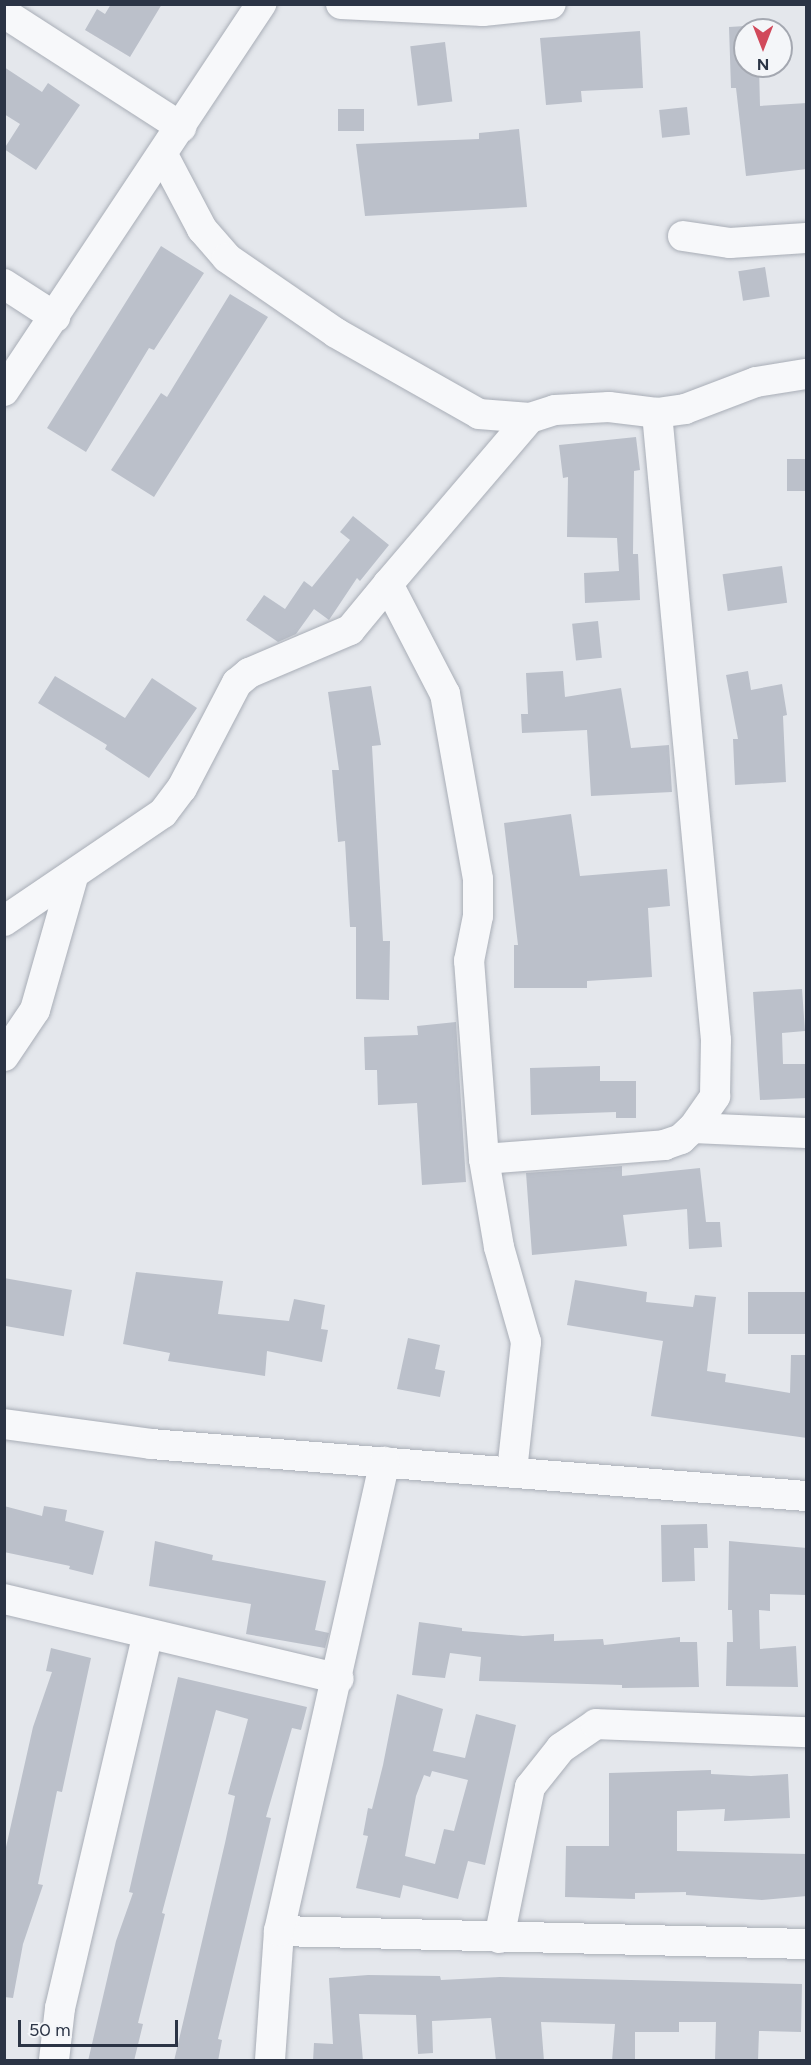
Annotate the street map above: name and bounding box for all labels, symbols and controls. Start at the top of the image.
north arrow [733,18,793,78]
text: N [757,55,769,74]
scale bar [21,2008,182,2046]
text: 50 m [29,2019,71,2041]

